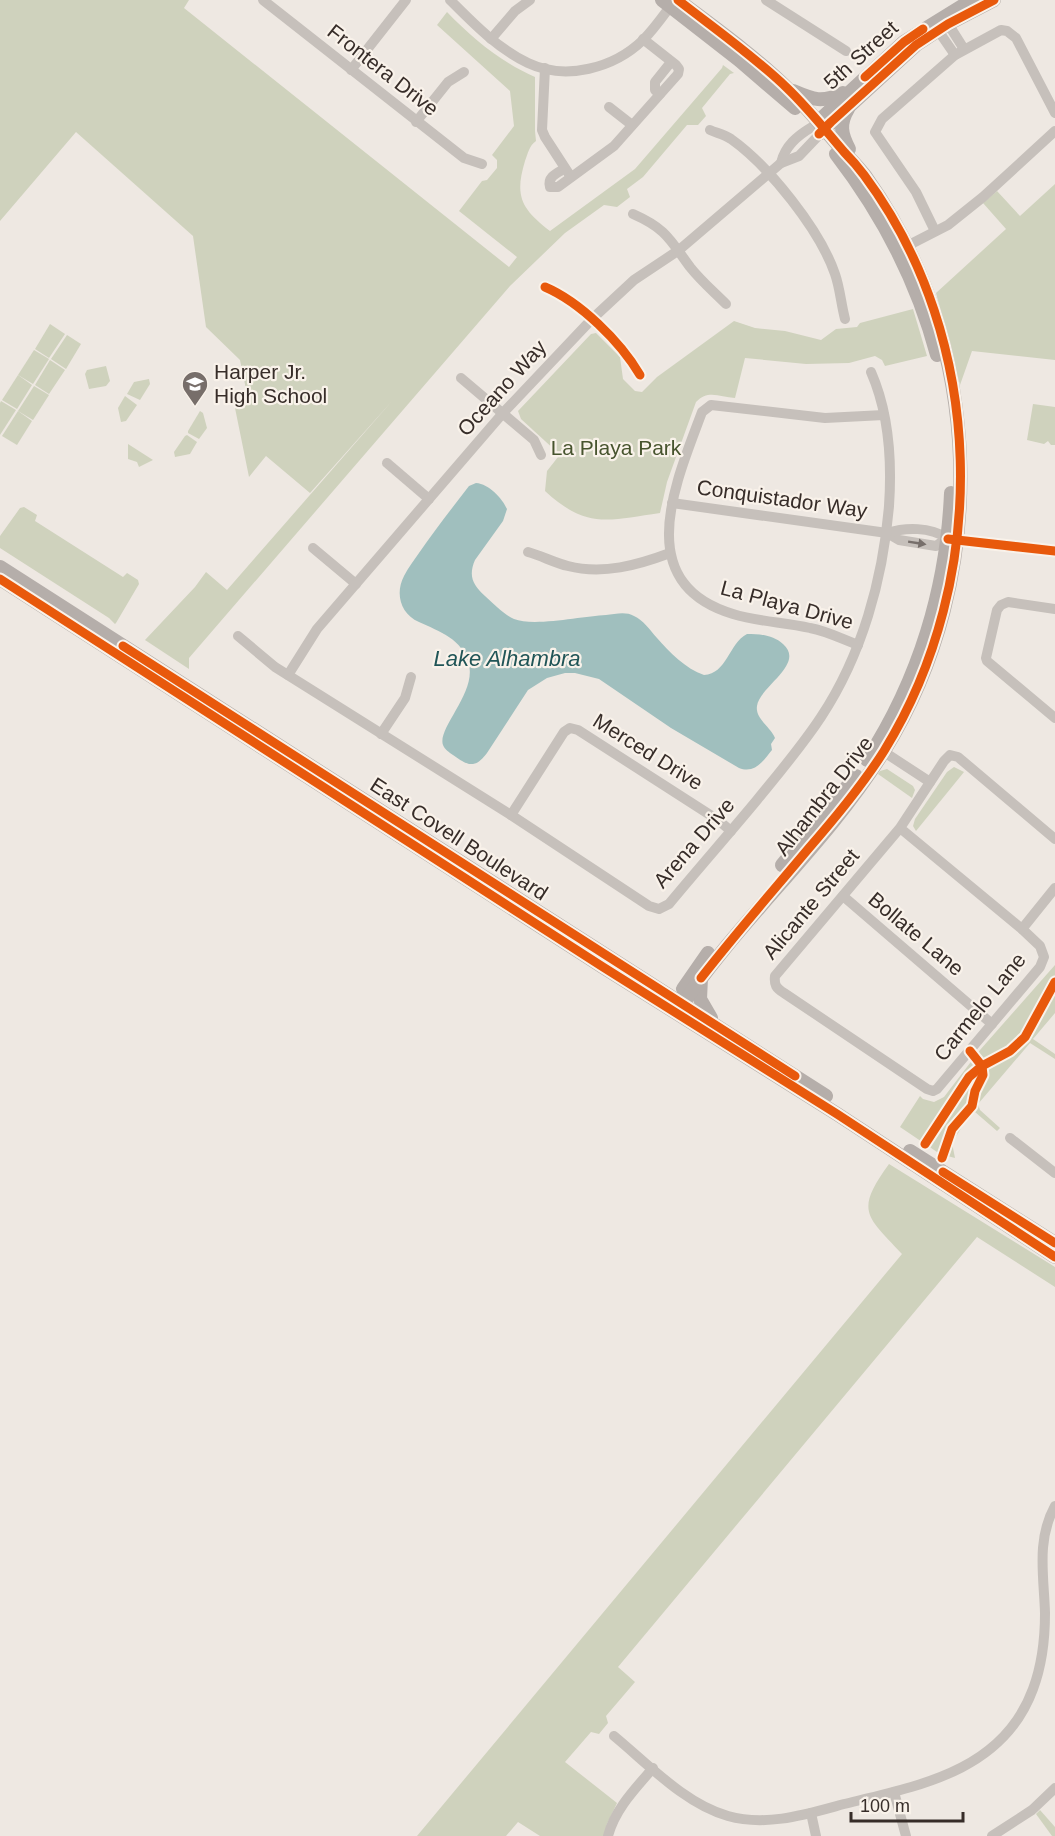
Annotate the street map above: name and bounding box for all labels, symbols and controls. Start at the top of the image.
street label: 5th Street [819,16,902,94]
street label: Frontera Drive [323,19,443,120]
street label: Oceano Way [453,335,551,440]
place label: Harper Jr. High School [214,360,327,407]
school or university icon: Harper Jr. High School [180,369,210,407]
park label: La Playa Park [551,436,682,459]
street label: Conquistador Way [695,475,869,522]
one-way arrow [908,538,927,547]
street label: La Playa Drive [718,576,856,633]
water label: Lake Alhambra [433,646,581,671]
street label: Merced Drive [589,709,707,794]
street label: Alhambra Drive [770,732,877,860]
street label: East Covell Boulevard [366,773,552,904]
street label: Arena Drive [649,793,739,892]
street label: Alicante Street [758,844,863,963]
street label: Bollate Lane [864,887,968,980]
street label: Carmelo Lane [929,948,1030,1065]
scale bar [851,1785,964,1823]
text: 100 m [860,1796,910,1816]

